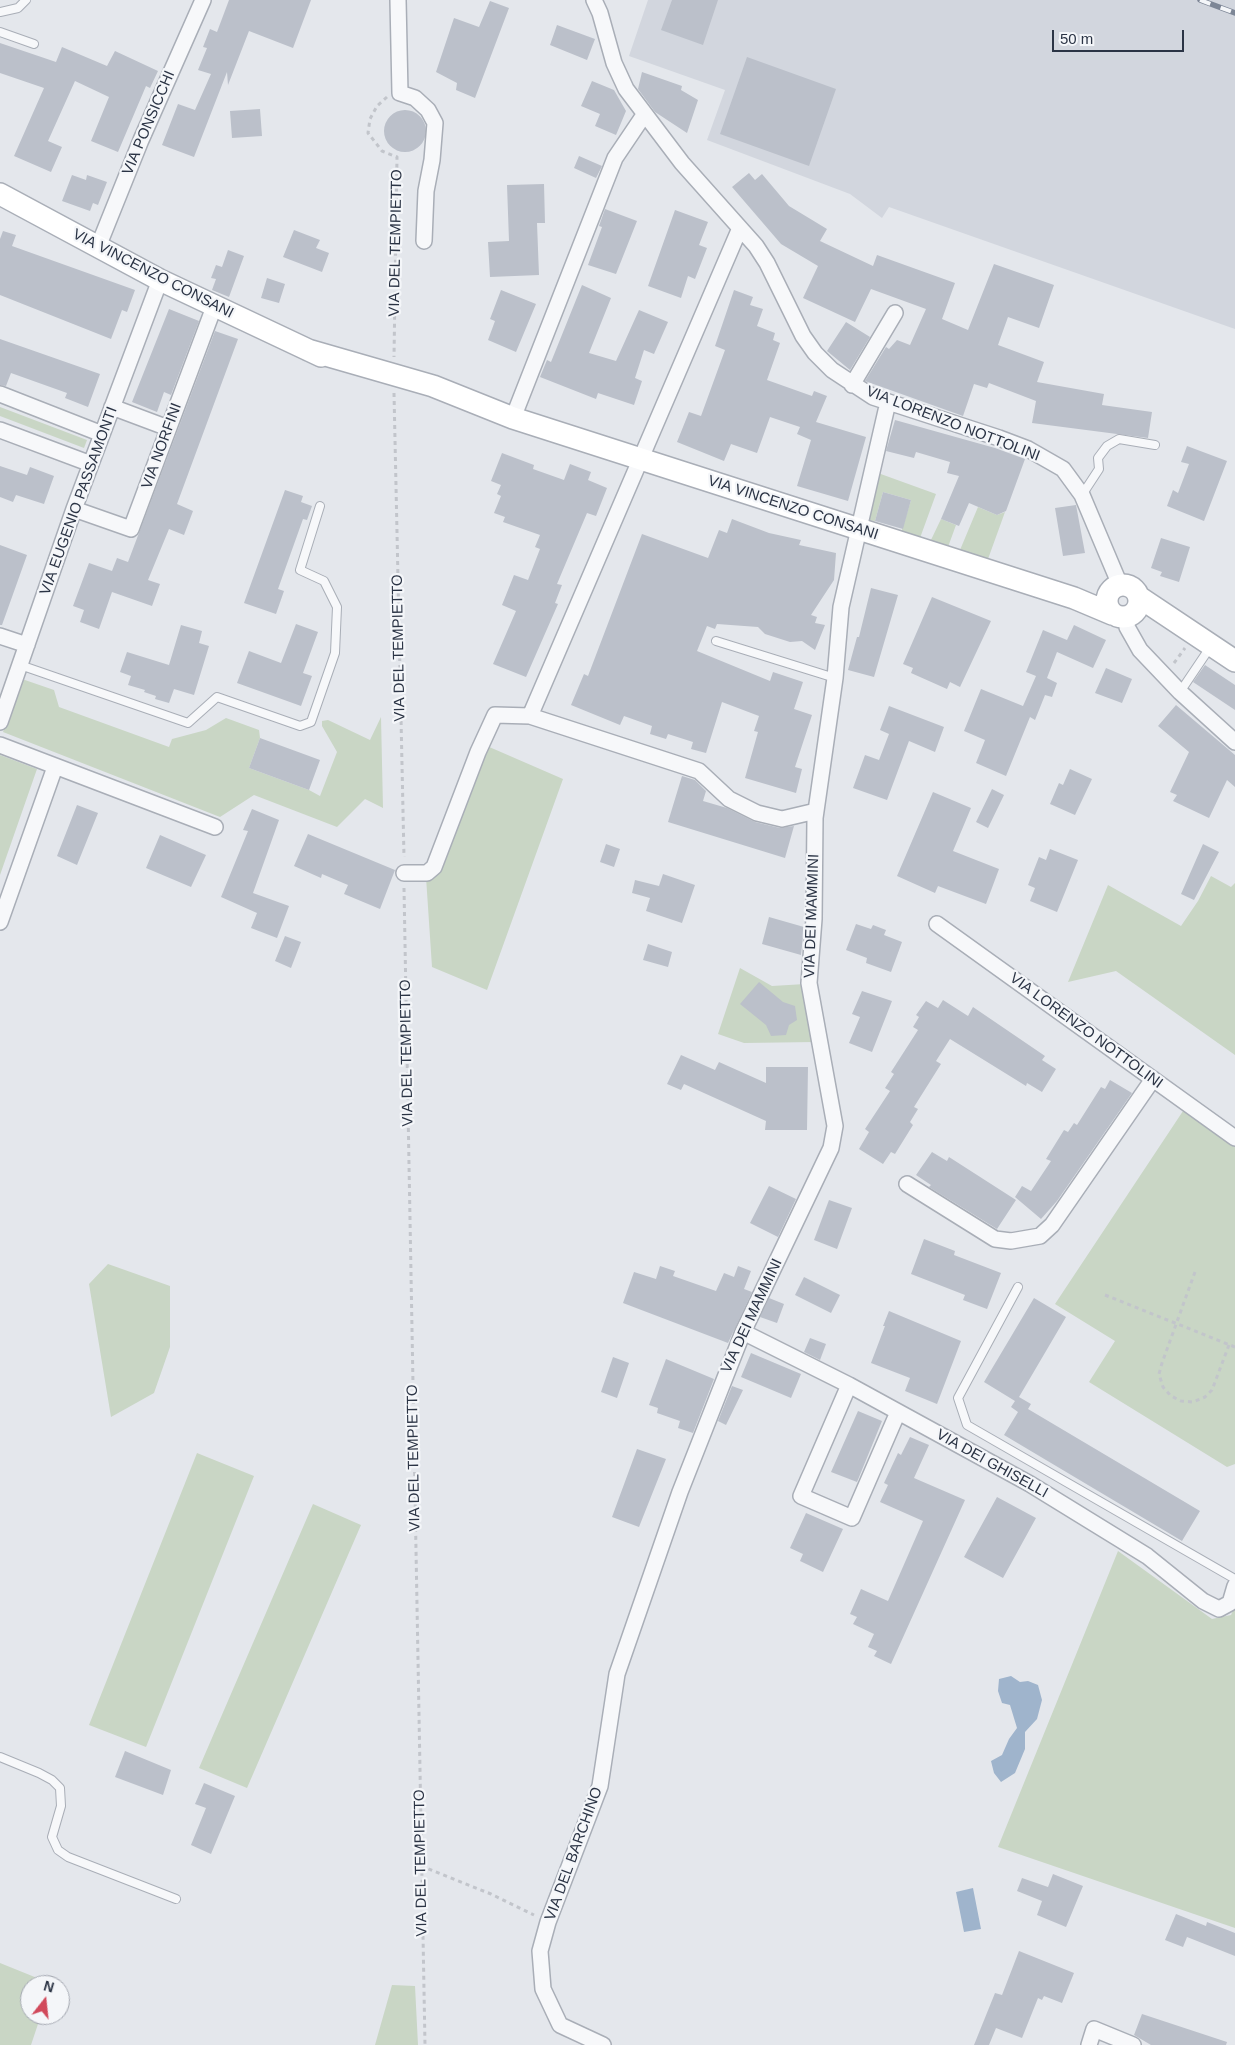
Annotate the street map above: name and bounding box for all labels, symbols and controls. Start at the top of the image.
scale bar [1055,20,1188,52]
text: 50 m [1060,30,1093,47]
street label: VIA PONSICCHI [119,68,179,178]
street label: VIA DEL TEMPIETTO [386,169,406,317]
street label: VIA VINCENZO CONSANI [69,225,237,323]
street label: VIA LORENZO NOTTOLINI [864,382,1042,466]
street label: VIA NORFINI [138,401,186,491]
street label: VIA EUGENIO PASSAMONTI [37,404,121,598]
street label: VIA VINCENZO CONSANI [705,472,881,544]
street label: VIA DEL TEMPIETTO [389,574,409,722]
street label: VIA DEI MAMMINI [801,854,823,978]
street label: VIA LORENZO NOTTOLINI [1006,969,1166,1093]
street label: VIA DEL TEMPIETTO [397,979,417,1127]
street label: VIA DEI MAMMINI [718,1256,786,1376]
street label: VIA DEL TEMPIETTO [404,1384,424,1532]
street label: VIA DEI GHISELLI [933,1426,1051,1502]
street label: VIA DEL BARCHINO [541,1785,607,1923]
street label: VIA DEL TEMPIETTO [411,1789,431,1937]
north arrow [20,1975,70,2025]
text: N [42,1977,56,1996]

